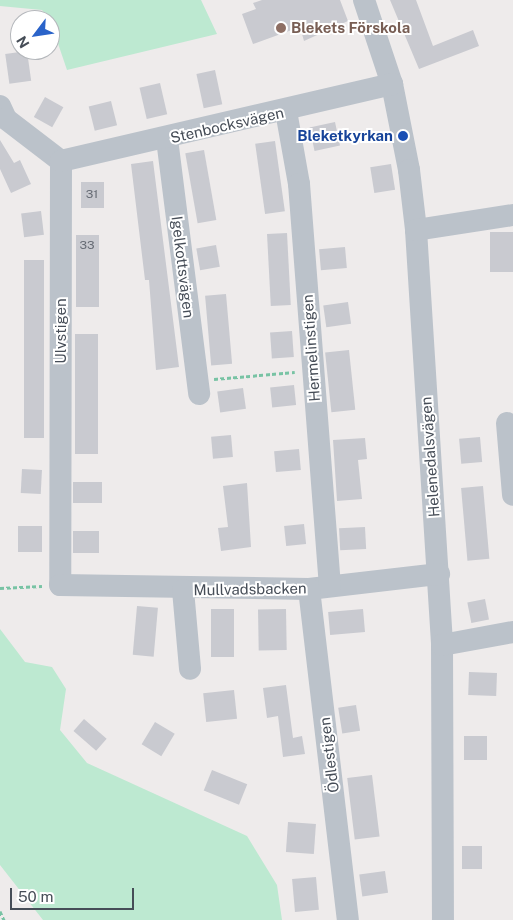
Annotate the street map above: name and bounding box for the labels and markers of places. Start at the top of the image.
place label: Blekets Förskola [291,19,410,37]
marker: Blekets Förskola [275,22,287,34]
place label: Bleketkyrkan [297,127,393,145]
marker: Bleketkyrkan [397,130,409,142]

